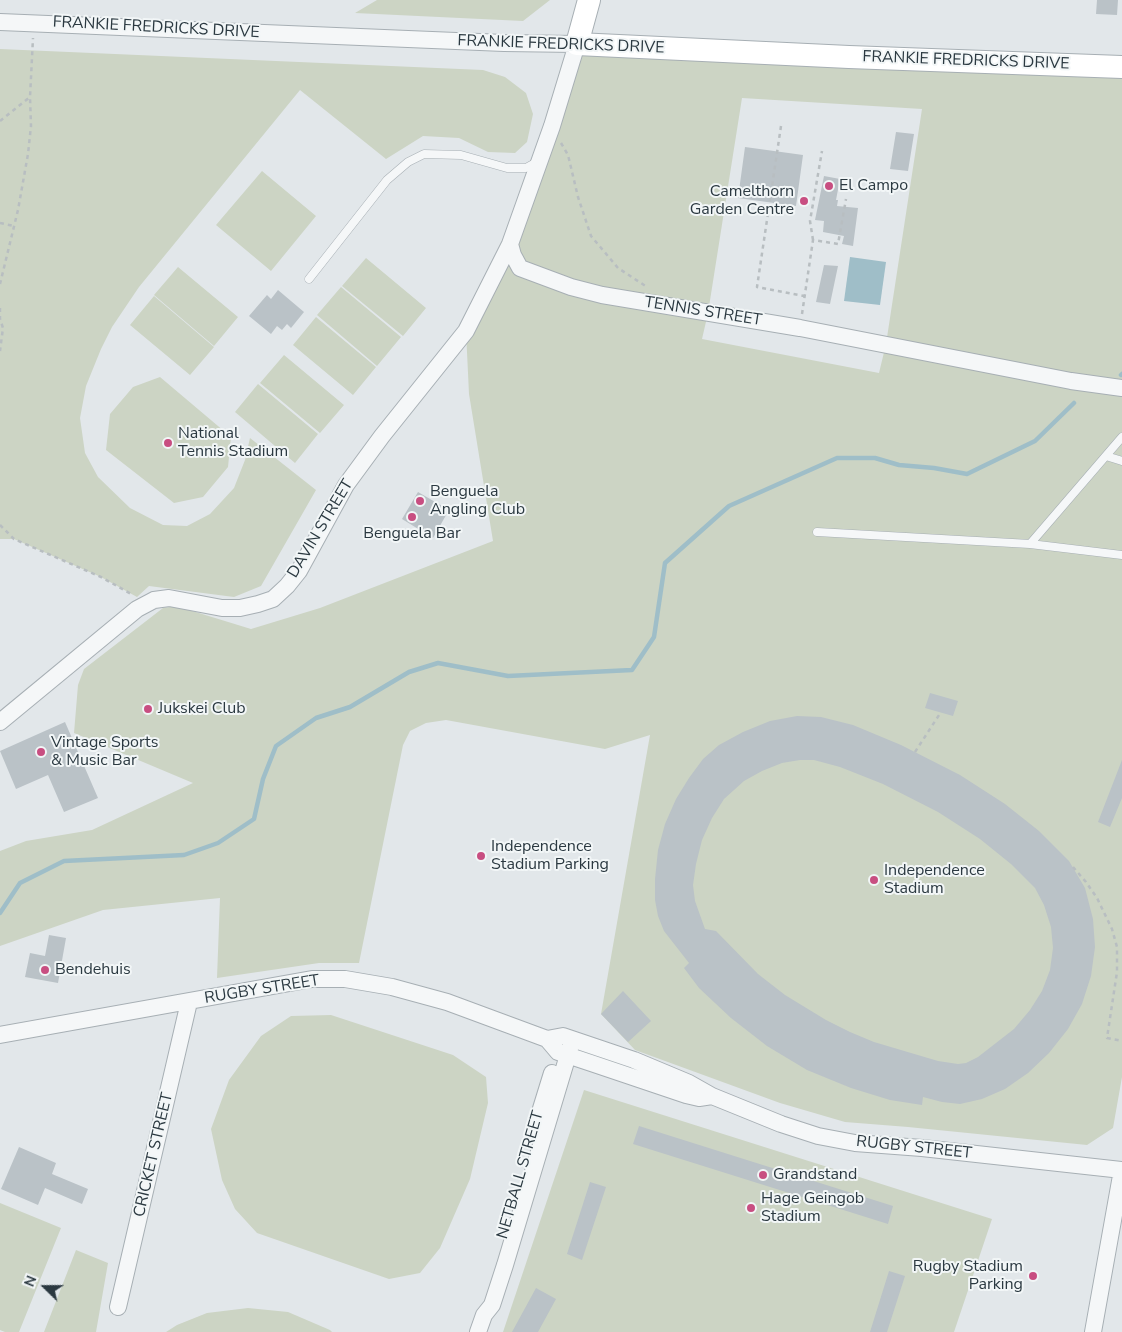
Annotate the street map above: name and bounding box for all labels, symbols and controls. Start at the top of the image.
street label: FRANKIE FREDRICKS DRIVE [52,13,260,43]
street label: FRANKIE FREDRICKS DRIVE [457,32,665,58]
street label: FRANKIE FREDRICKS DRIVE [862,48,1070,74]
place label: El Campo [839,176,908,196]
marker: El Campo [823,180,835,192]
place label: Camelthorn Garden Centre [690,182,794,220]
marker: Camelthorn Garden Centre [798,195,810,207]
street label: TENNIS STREET [643,293,763,331]
place label: National Tennis Stadium [178,424,288,462]
marker: National Tennis Stadium [162,437,174,449]
street label: DAVIN STREET [284,476,358,582]
place label: Benguela Angling Club [430,482,525,520]
marker: Benguela Angling Club [414,495,426,507]
marker: Benguela Bar [406,511,418,523]
place label: Benguela Bar [363,524,461,544]
place label: Jukskei Club [158,699,246,719]
marker: Jukskei Club [142,703,154,715]
place label: Vintage Sports & Music Bar [51,733,158,771]
marker: Vintage Sports & Music Bar [35,746,47,758]
place label: Independence Stadium Parking [491,837,609,875]
marker: Independence Stadium Parking [475,850,487,862]
place label: Independence Stadium [884,861,985,899]
marker: Independence Stadium [868,874,880,886]
place label: Bendehuis [55,960,131,980]
marker: Bendehuis [39,964,51,976]
street label: RUGBY STREET [203,971,321,1009]
street label: CRICKET STREET [130,1091,178,1219]
street label: NETBALL STREET [494,1109,548,1241]
street label: RUGBY STREET [855,1132,973,1164]
place label: Grandstand [773,1165,857,1185]
marker: Grandstand [757,1169,769,1181]
place label: Hage Geingob Stadium [761,1189,864,1227]
marker: Hage Geingob Stadium [745,1202,757,1214]
place label: Rugby Stadium Parking [913,1257,1023,1295]
north arrow [20,1262,70,1312]
marker: Rugby Stadium Parking [1027,1270,1039,1282]
text: N [20,1273,41,1290]

